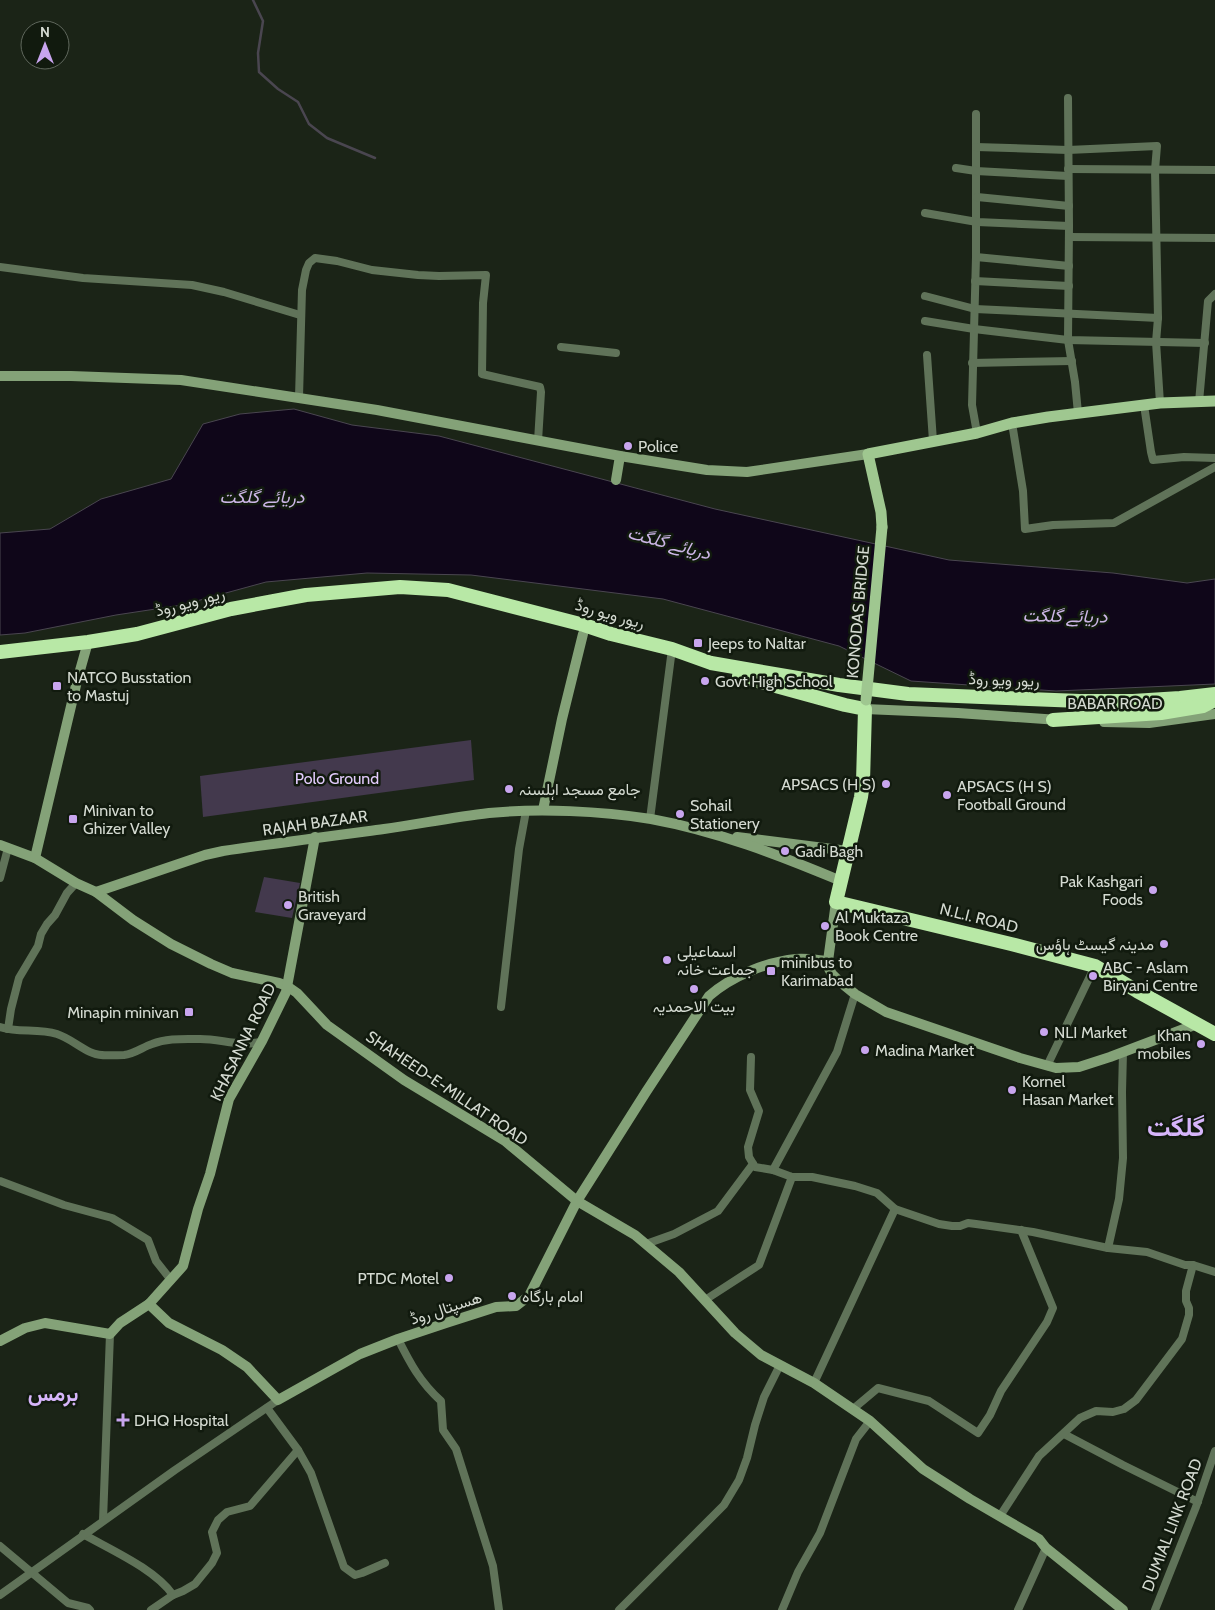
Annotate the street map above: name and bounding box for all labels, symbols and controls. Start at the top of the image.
north arrow [20,20,70,70]
text: N [40,23,50,41]
place label: Police [638,437,678,456]
marker: Police [622,440,634,452]
water label: دریائے گلگت [220,486,305,508]
water label: دریائے گلگت [625,521,713,565]
street label: KONODAS BRIDGE [843,545,873,679]
street label: ریور ویو روڈ [153,584,227,621]
street label: ریور ویو روڈ [573,595,647,634]
water label: دریائے گلگت [1022,604,1108,628]
place label: Jeeps to Naltar [707,634,807,653]
marker: Jeeps to Naltar [692,637,704,649]
place label: NATCO Busstation to Mastuj [67,668,192,705]
street label: ریور ویو روڈ [968,669,1040,692]
place label: Govt High School [715,672,833,691]
marker: Govt High School [699,675,711,687]
marker: NATCO Busstation to Mastuj [51,680,63,692]
street label: BABAR ROAD [1067,694,1163,713]
park label: Polo Ground [295,769,379,788]
place label: APSACS (H S) [781,775,876,794]
place label: APSACS (H S) Football Ground [957,777,1066,814]
marker: APSACS (H S) [880,778,892,790]
place label: جامع مسجد اہلسنہ [519,780,641,801]
marker: جامع مسجد اہلسنہ [503,783,515,795]
marker: APSACS (H S) Football Ground [941,789,953,801]
place label: Sohail Stationery [690,796,760,833]
place label: Minivan to Ghizer Valley [83,801,170,838]
street label: RAJAH BAZAAR [261,806,369,840]
marker: Sohail Stationery [674,808,686,820]
marker: Minivan to Ghizer Valley [67,813,79,825]
place label: Gadi Bagh [795,842,863,861]
marker: Gadi Bagh [779,845,791,857]
place label: Pak Kashgari Foods [1059,872,1143,909]
marker: Pak Kashgari Foods [1147,884,1159,896]
place label: British Graveyard [298,887,366,924]
marker: British Graveyard [282,899,294,911]
street label: N.L.I. ROAD [938,899,1020,937]
place label: Al Muktaza Book Centre [835,908,918,945]
marker: Al Muktaza Book Centre [819,920,831,932]
place label: مدینہ گیسٹ ہاؤس [1036,935,1154,955]
marker: مدینہ گیسٹ ہاؤس [1158,938,1170,950]
place label: اسماعیلی جماعت خانہ [677,942,755,979]
place label: minibus to Karimabad [781,953,853,990]
marker: اسماعیلی جماعت خانہ [661,954,673,966]
place label: ABC - Aslam Biryani Centre [1103,958,1198,995]
marker: minibus to Karimabad [765,965,777,977]
marker: ABC - Aslam Biryani Centre [1087,970,1099,982]
street label: KHASANNA ROAD [206,980,280,1104]
marker: بیت الاحمدیہ [688,983,700,995]
place label: بیت الاحمدیہ [653,997,735,1016]
place label: Minapin minivan [67,1003,179,1022]
marker: Minapin minivan [183,1006,195,1018]
place label: NLI Market [1054,1023,1128,1042]
marker: NLI Market [1038,1026,1050,1038]
place label: Khan mobiles [1137,1026,1191,1063]
street label: SHAHEED-E-MILLAT ROAD [363,1027,531,1149]
marker: Khan mobiles [1195,1038,1207,1050]
place label: Madina Market [875,1041,975,1060]
marker: Madina Market [859,1044,871,1056]
place label: Kornel Hasan Market [1022,1072,1114,1109]
marker: Kornel Hasan Market [1006,1084,1018,1096]
district label: گلگت [1147,1111,1205,1143]
place label: PTDC Motel [357,1269,439,1288]
marker: PTDC Motel [443,1272,455,1284]
street label: ھسپتال روڈ [408,1287,485,1330]
place label: امام بارگاہ [522,1287,583,1307]
marker: امام بارگاہ [506,1290,518,1302]
district label: برمس [28,1381,78,1407]
place label: DHQ Hospital [134,1411,229,1430]
marker: DHQ Hospital [116,1413,130,1427]
street label: DUMIAL LINK ROAD [1138,1456,1206,1594]

